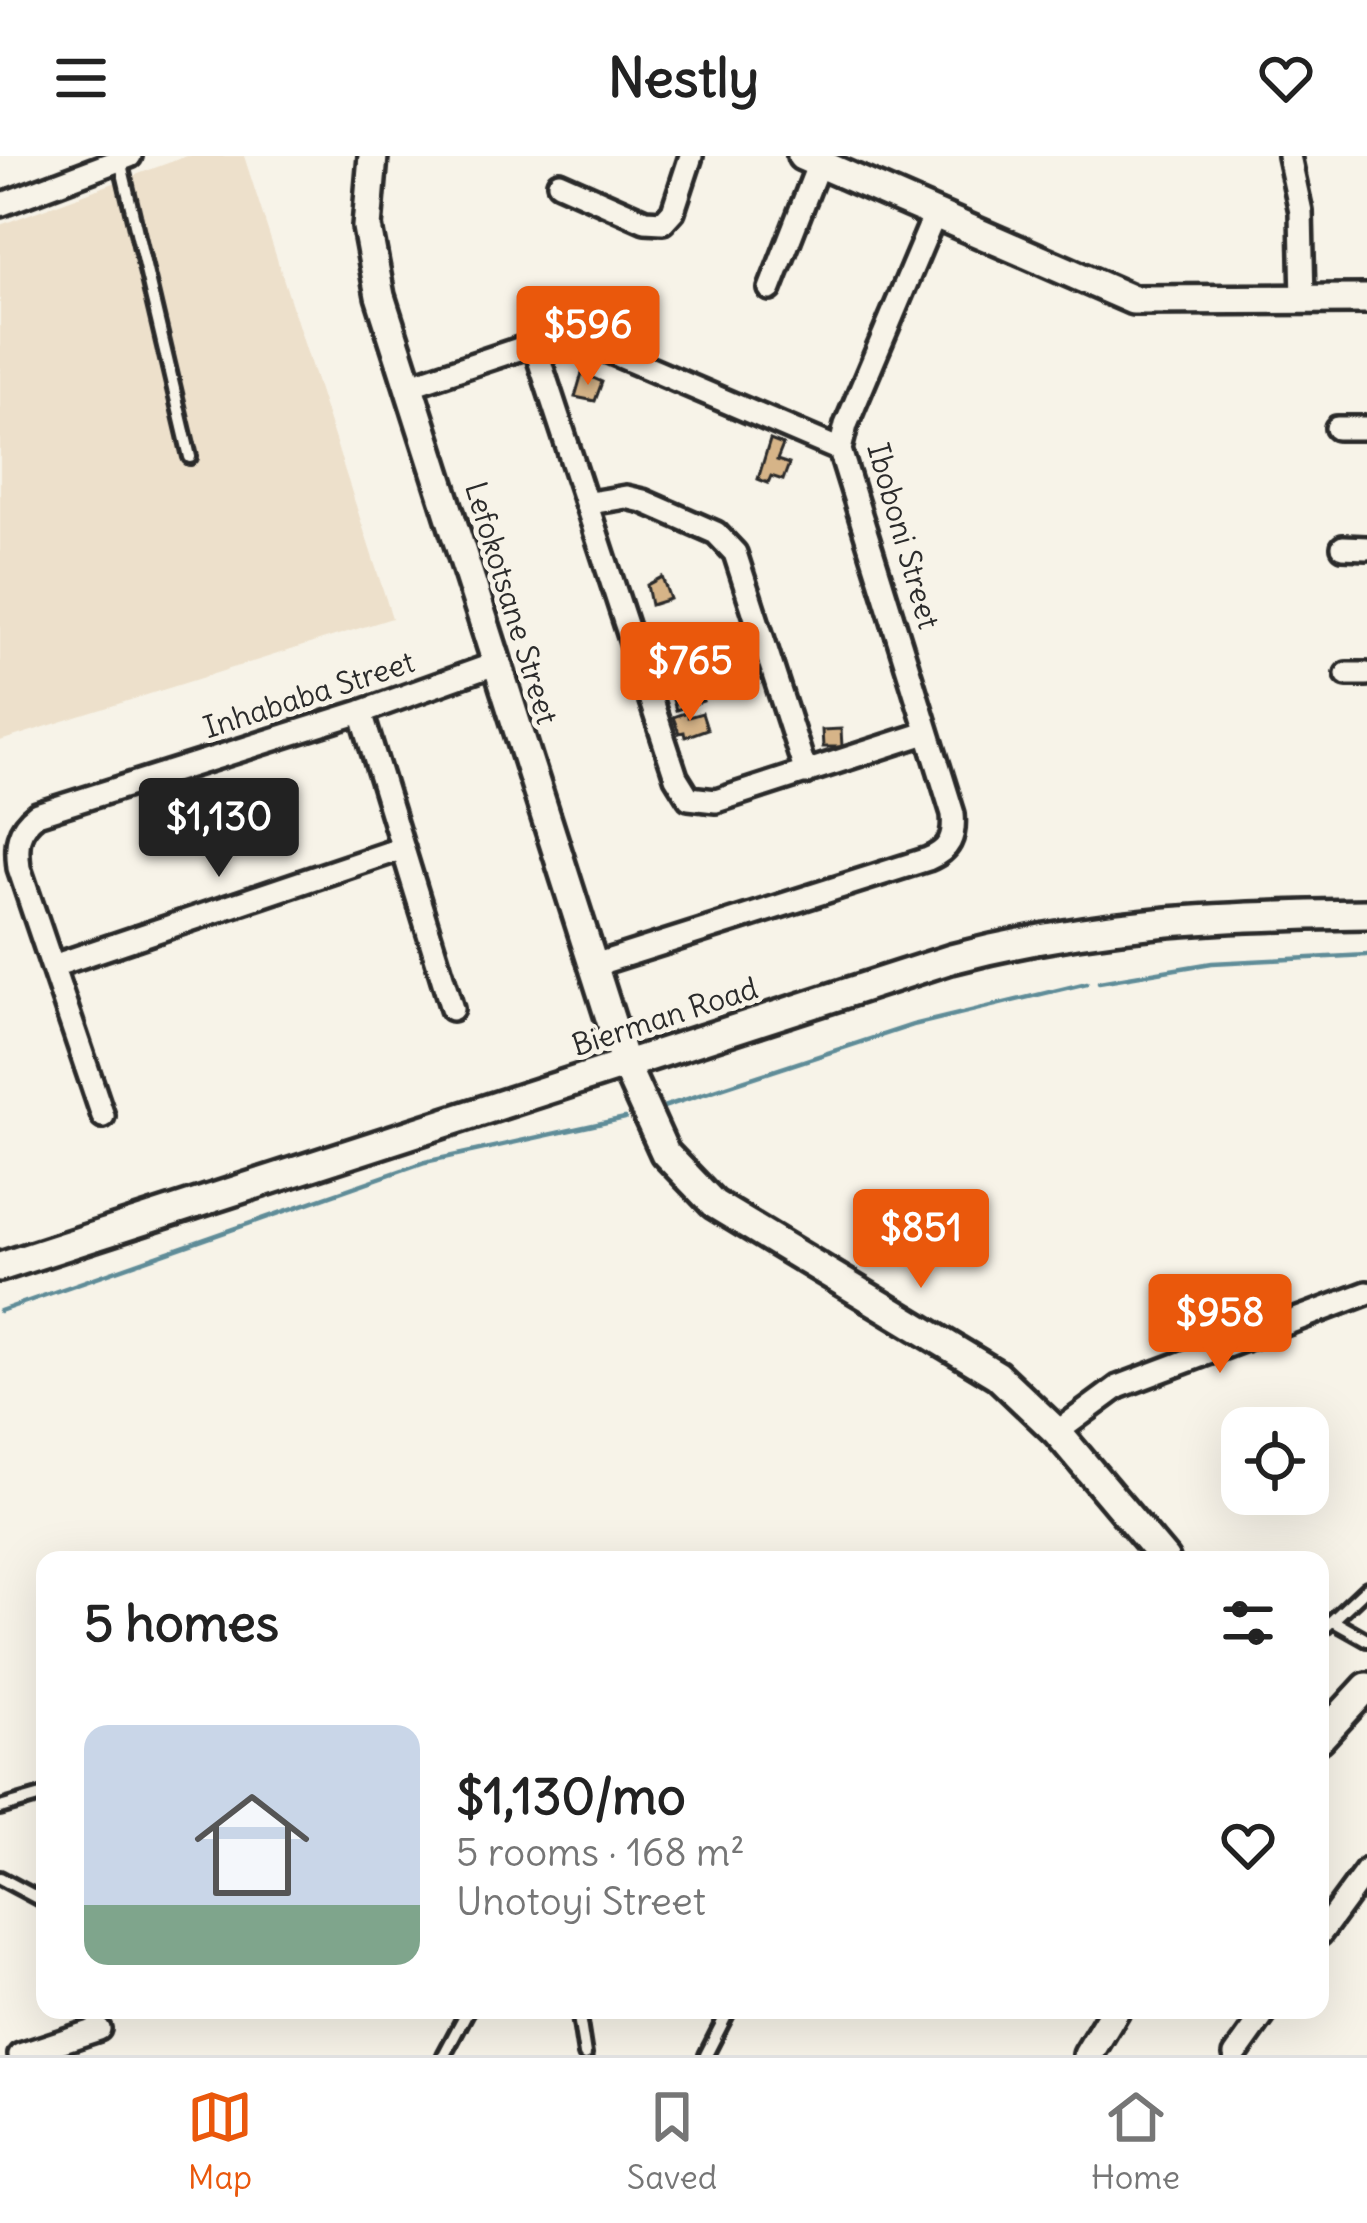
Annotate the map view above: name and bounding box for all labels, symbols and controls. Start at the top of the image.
text: Nestly [608,44,759,112]
icon: menu [48,45,114,111]
icon: heart [1253,45,1319,111]
pin: $596 [517,286,659,388]
text: $596 [544,300,632,349]
street label: Iboboni Street [859,439,949,633]
street label: Lefokotsane Street [457,477,567,728]
pin: $765 [619,622,761,724]
text: $765 [647,636,733,685]
street label: Inhababa Street [199,642,419,746]
pin: $1,130 [121,778,317,880]
text: $1,130 [166,792,272,841]
street label: Bierman Road [567,968,762,1064]
pin: $851 [850,1189,992,1291]
text: $851 [880,1203,962,1252]
pin: $958 [1149,1274,1291,1376]
text: $958 [1176,1288,1264,1337]
map controls [1221,1407,1329,1515]
button: locate [1221,1407,1329,1515]
icon: filters [1215,1590,1281,1656]
text: 5 homes [84,1591,279,1655]
text: $1,130/mo [456,1764,686,1828]
icon: home [180,1773,324,1917]
icon: heart [1215,1812,1281,1878]
text: 5 rooms · 168 m² [456,1828,745,1877]
text: Unotoyi Street [456,1877,706,1926]
tab: Map [187,2084,253,2198]
tab: Saved [627,2084,717,2198]
tab: Home [1091,2084,1180,2198]

